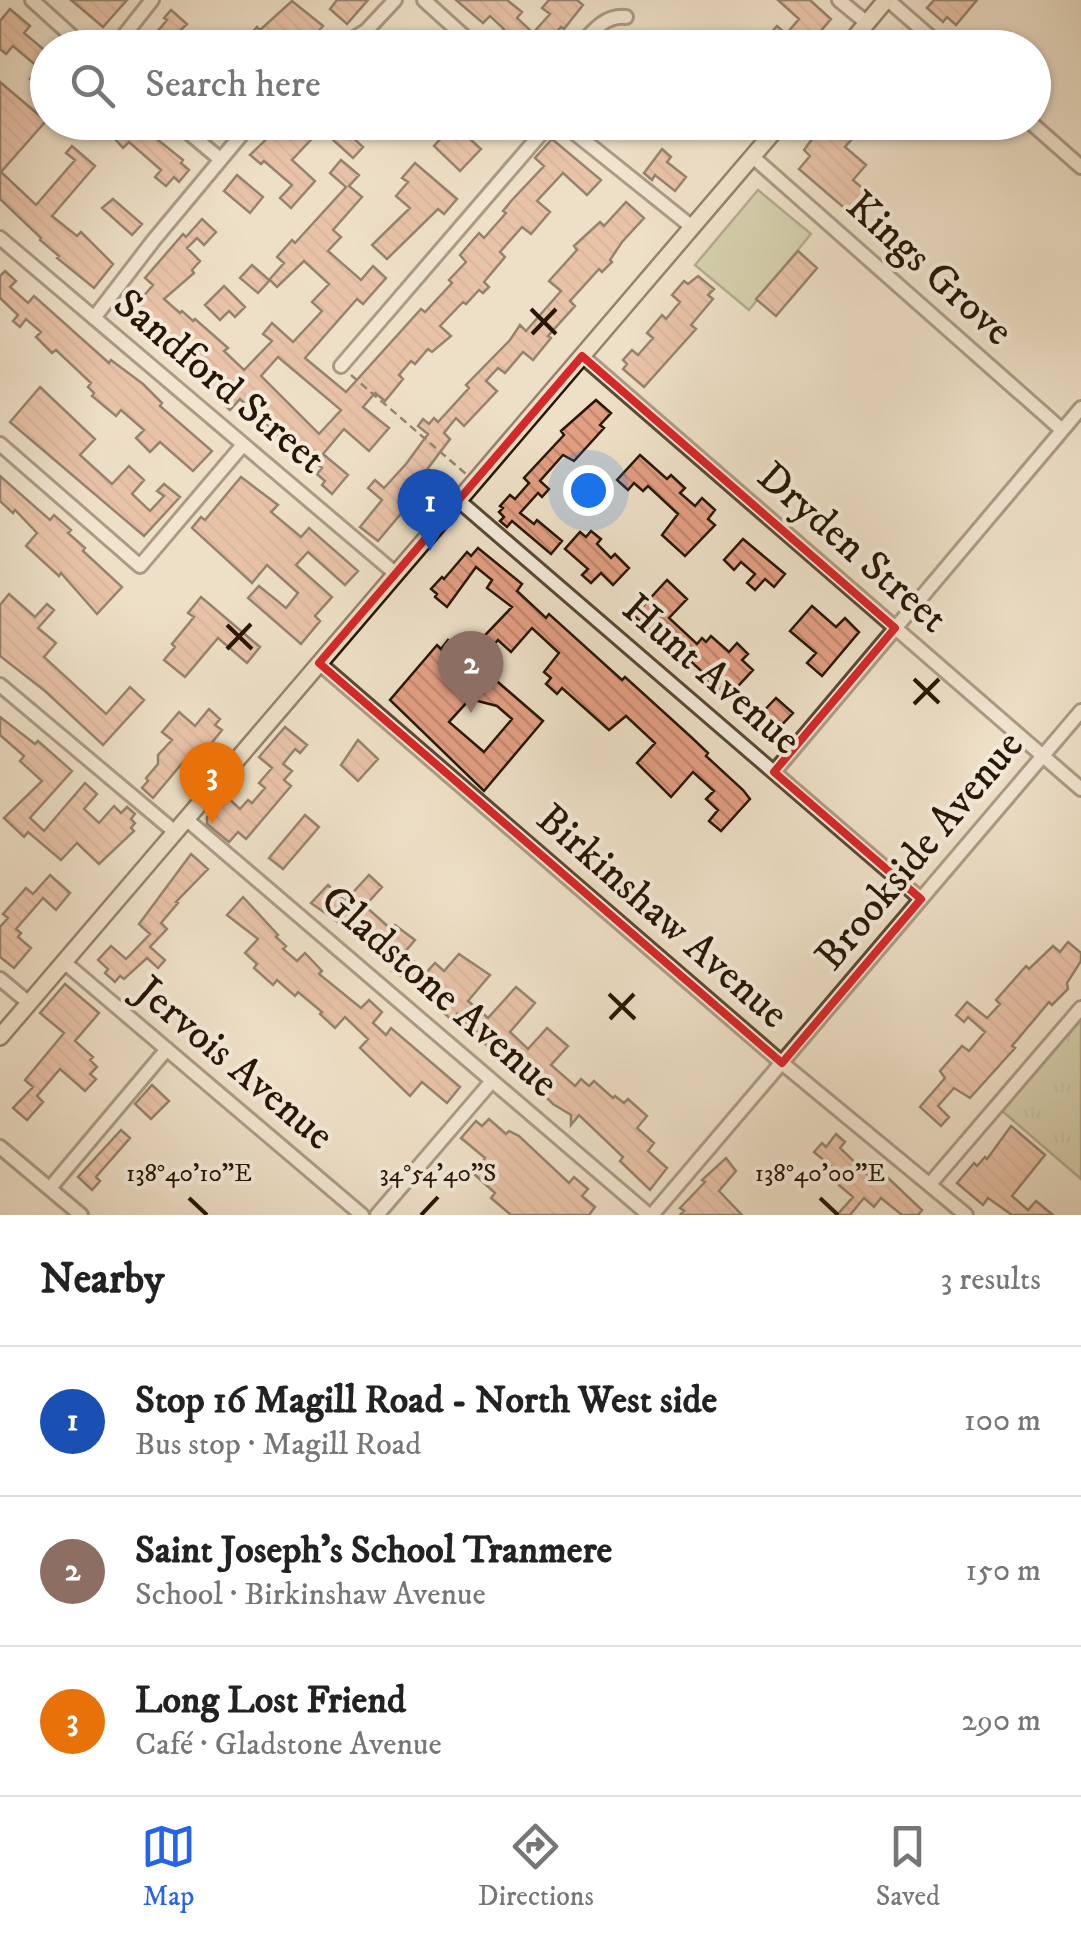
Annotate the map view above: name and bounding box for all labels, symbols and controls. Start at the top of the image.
search box [30,30,1051,140]
icon: search [65,58,120,113]
text: Search here [145,61,321,109]
street label: Kings Grove [835,180,1023,358]
street label: Sandford Street [102,278,336,486]
street label: Dryden Street [746,451,958,645]
your location [563,465,614,516]
pin: 1 [398,468,462,551]
street label: Hunt Avenue [611,583,811,767]
pin: 2 [438,630,504,713]
street label: Brookside Avenue [805,721,1035,981]
pin: 3 [180,742,244,824]
street label: Birkinshaw Avenue [525,793,799,1041]
street label: Gladstone Avenue [309,875,569,1109]
street label: Jervois Avenue [121,963,344,1162]
text: 138°40'10"E [126,1158,252,1189]
text: 34°54'40"S [380,1158,496,1189]
text: 138°40'00"E [755,1158,885,1189]
text: Nearby [40,1254,164,1306]
text: 3 results [940,1260,1041,1300]
text: Stop 16 Magill Road - North West side [135,1377,717,1425]
text: 1 [67,1401,78,1441]
text: 100 m [964,1401,1041,1441]
text: Bus stop · Magill Road [135,1425,421,1465]
text: Saint Joseph's School Tranmere [135,1527,612,1575]
text: 2 [65,1551,80,1591]
text: 150 m [965,1551,1041,1591]
text: School · Birkinshaw Avenue [135,1575,486,1615]
text: Long Lost Friend [135,1677,406,1725]
text: 3 [67,1701,78,1741]
text: 290 m [961,1701,1041,1741]
text: Café · Gladstone Avenue [135,1725,442,1765]
tab: Map [141,1819,196,1914]
tab: Directions [478,1819,594,1914]
tab: Saved [876,1819,940,1914]

